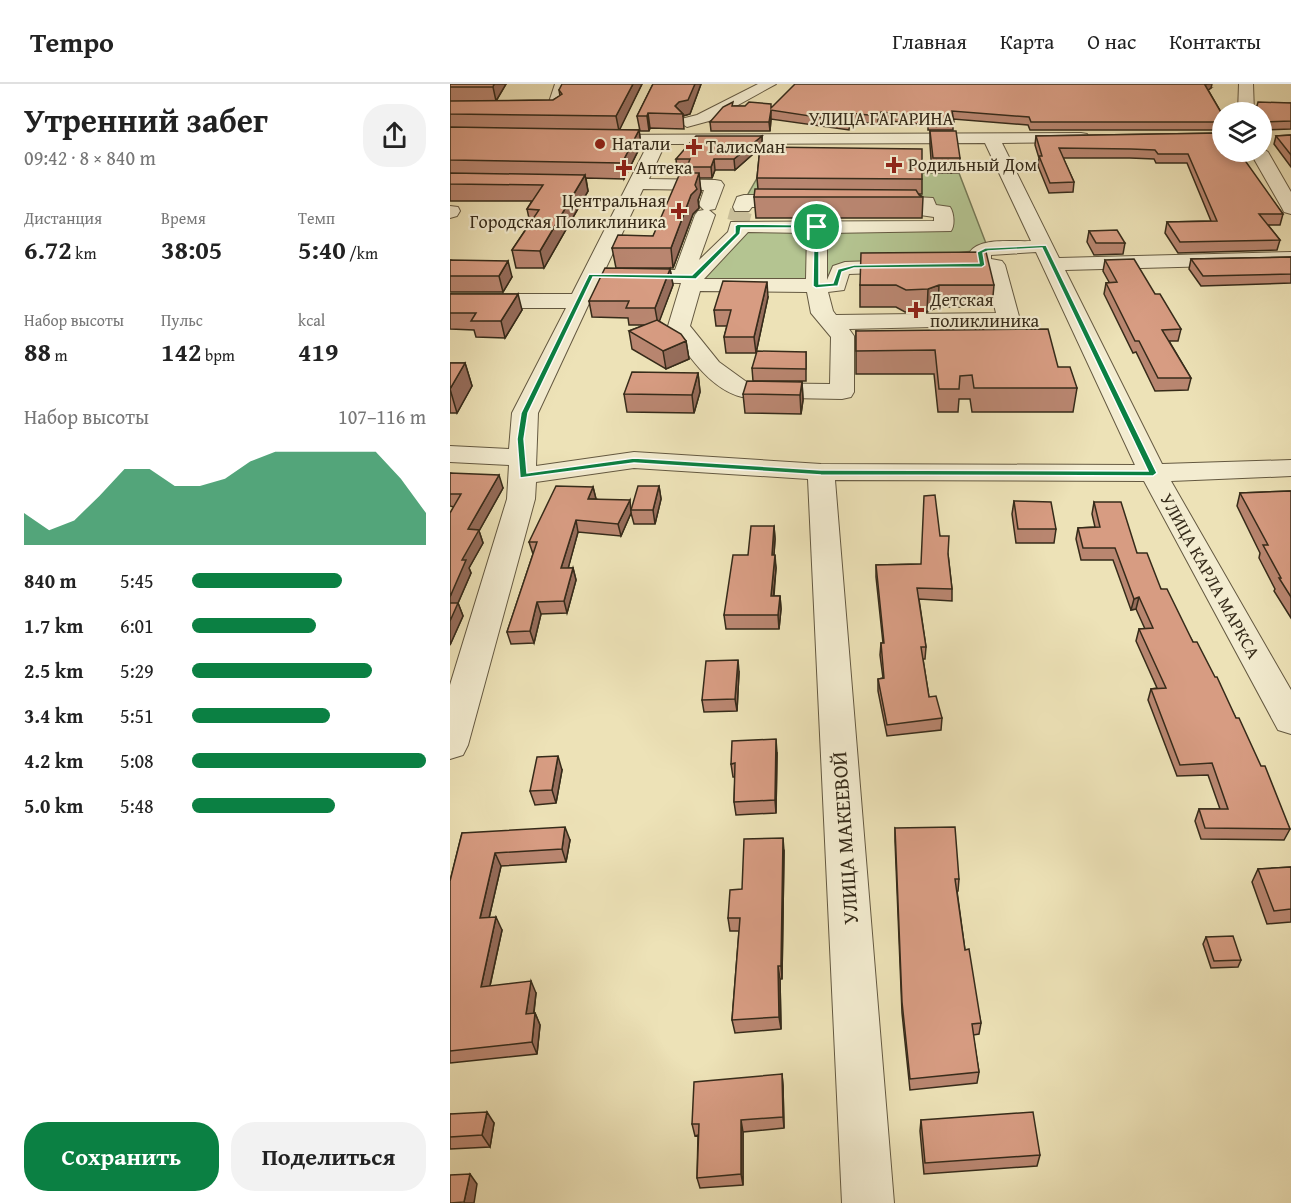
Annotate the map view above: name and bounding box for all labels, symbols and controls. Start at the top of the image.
text: Tempo [30,21,114,62]
text: Главная [892,26,967,57]
text: Карта [1000,26,1054,57]
text: О нас [1087,26,1136,57]
text: Контакты [1169,26,1261,57]
text: Утренний забег [24,96,268,144]
map controls [1212,102,1272,162]
button: layers [1212,102,1272,162]
button: share [363,104,426,167]
street label: УЛИЦА ГАГАРИНА [809,105,954,132]
place label: Натали [612,130,671,157]
place label: Талисман [706,133,785,160]
marker: Натали [593,137,607,151]
marker: Талисман [687,140,701,154]
text: 09:42 · 8 × 840 m [24,143,156,172]
place label: Родильный Дом [908,151,1037,178]
place label: Аптека [636,154,693,181]
marker: Родильный Дом [885,156,903,174]
marker: Аптека [617,161,631,175]
place label: Центральная Городская Поликлиника [470,187,666,235]
pin [791,201,842,252]
marker: Центральная Городская Поликлиника [670,202,688,220]
text: Дистанция [24,206,102,230]
text: Время [161,206,206,230]
text: Темп [298,206,335,230]
icon: arrive [800,210,833,243]
text: 6.72 [24,230,72,269]
text: 38:05 [161,230,222,269]
text: 5:40 [298,230,346,269]
text: km [72,241,96,265]
text: /km [346,241,378,265]
place label: Детская поликлиника [929,286,1040,334]
marker: Детская поликлиника [907,301,925,319]
text: Набор высоты [24,308,124,332]
text: Пульс [161,308,203,332]
text: kcal [298,308,325,332]
text: 88 [24,332,51,371]
text: 142 [161,332,201,371]
text: 419 [298,332,338,371]
text: m [51,343,68,367]
text: bpm [201,343,235,367]
text: Набор высоты [24,402,149,431]
text: 107–116 m [338,402,426,431]
street label: УЛИЦА КАРЛА МАРКСА [1154,488,1267,663]
text: 840 m [24,566,77,595]
text: 5:45 [120,566,154,595]
text: 1.7 km [24,611,83,640]
text: 6:01 [120,611,154,640]
text: 2.5 km [24,656,83,685]
text: 5:29 [120,656,154,685]
text: 3.4 km [24,701,83,730]
text: 5:51 [120,701,154,730]
text: 4.2 km [24,746,83,775]
text: 5:08 [120,746,154,775]
street label: УЛИЦА МАКЕЕВОЙ [823,750,866,926]
text: 5.0 km [24,791,83,820]
text: 5:48 [120,791,154,820]
button: Сохранить [24,1122,219,1191]
button: Поделиться [231,1122,426,1191]

